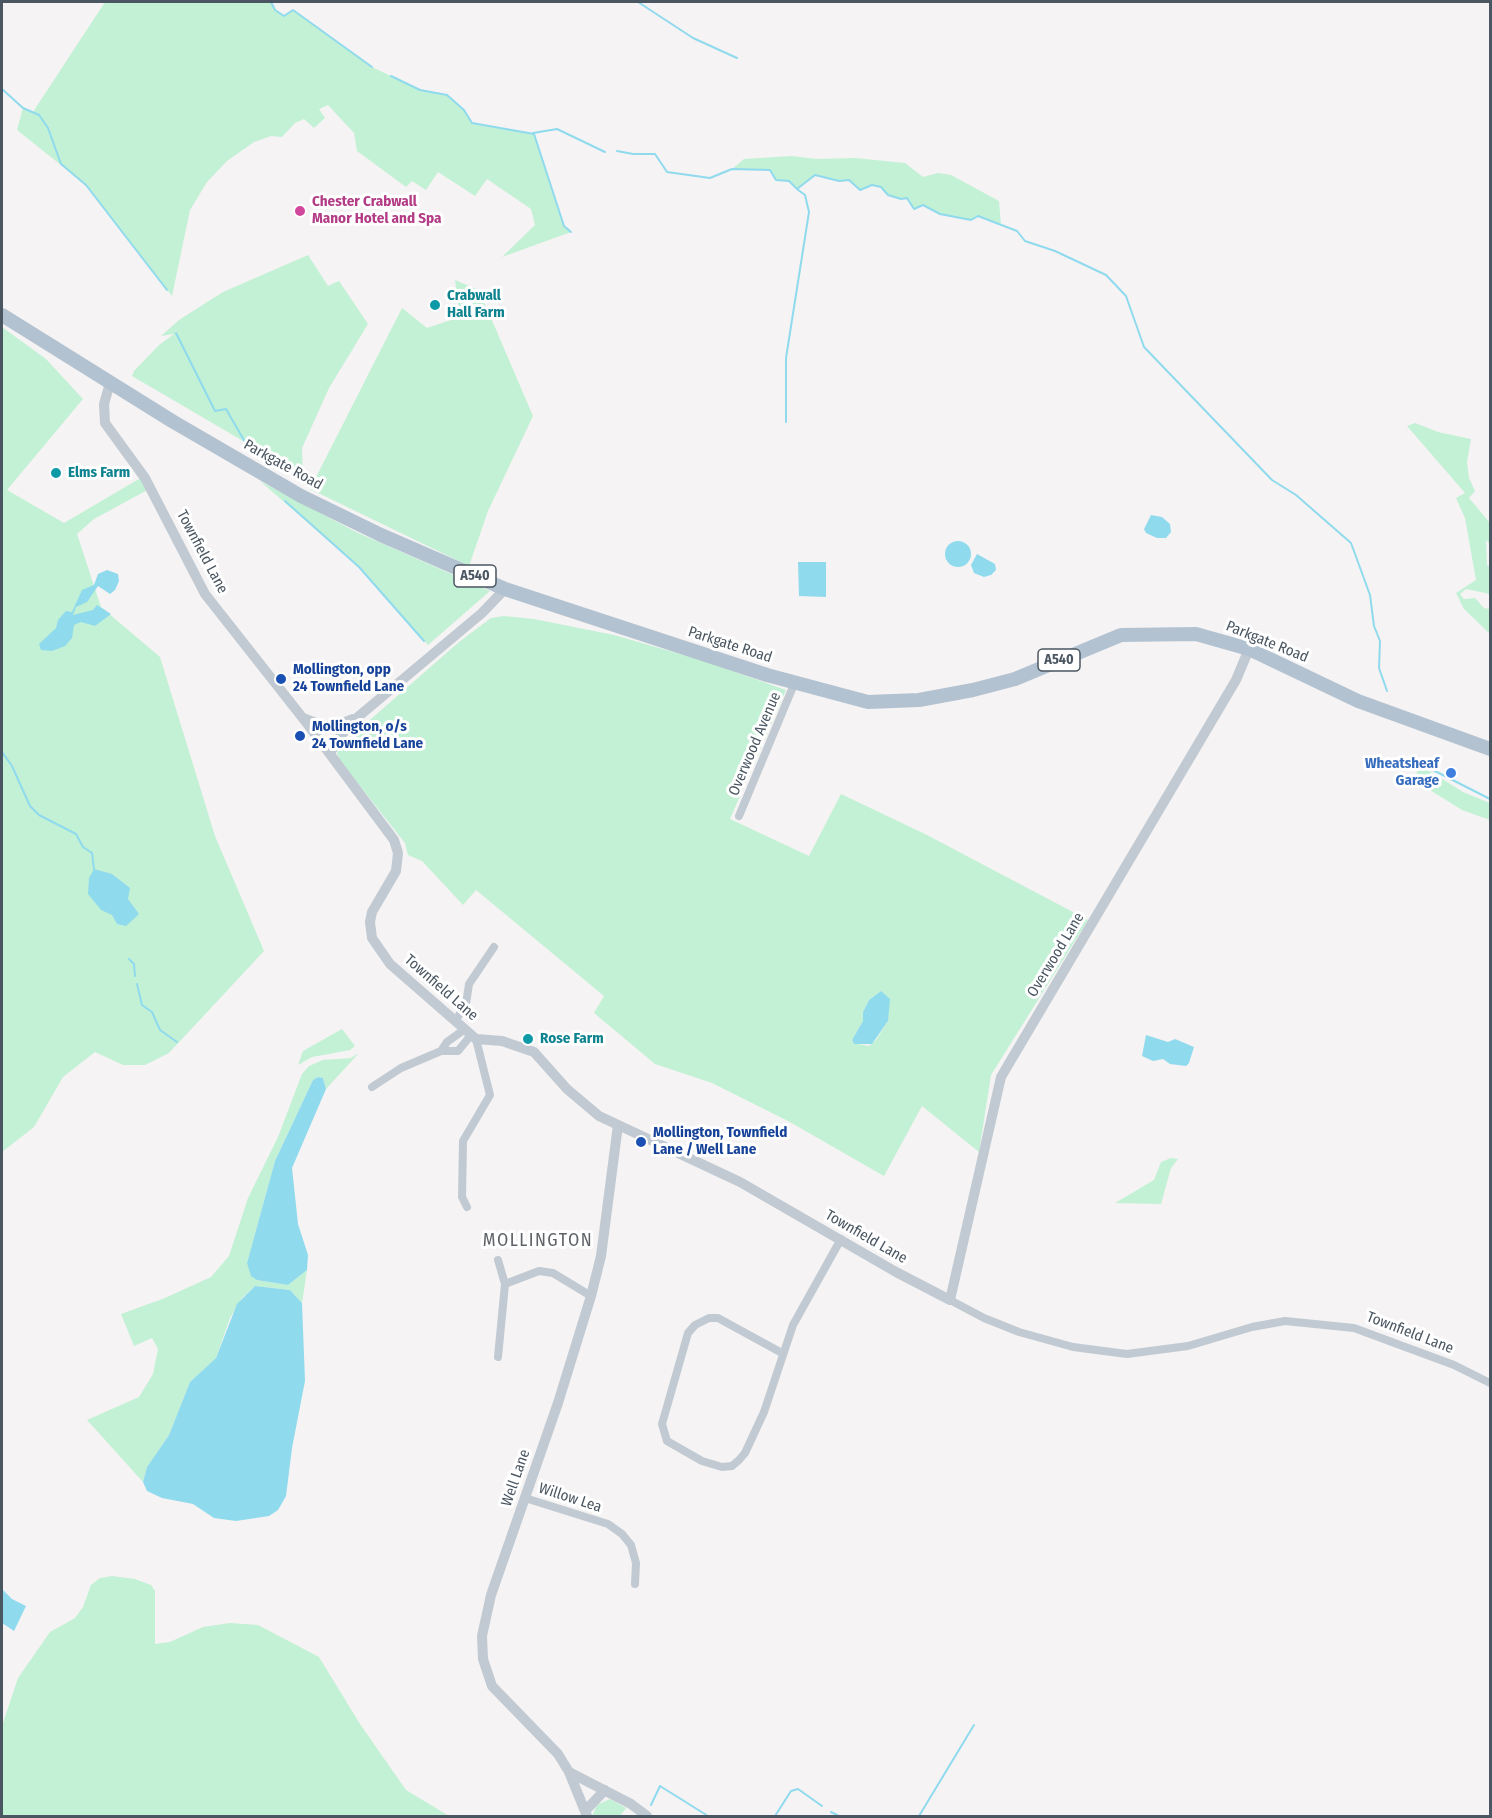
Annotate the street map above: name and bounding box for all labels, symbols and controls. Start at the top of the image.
place label: Chester Crabwall Manor Hotel and Spa [312,193,441,228]
marker: Chester Crabwall Manor Hotel and Spa [293,204,307,218]
place label: Crabwall Hall Farm [447,287,505,322]
marker: Crabwall Hall Farm [428,298,442,312]
street label: Parkgate Road [240,436,326,494]
place label: Elms Farm [68,464,130,482]
marker: Elms Farm [49,466,63,480]
street label: Townfield Lane [173,507,231,597]
road number: A540 [454,565,496,587]
street label: Parkgate Road [1223,617,1311,667]
street label: Parkgate Road [686,623,774,667]
road number: A540 [1038,649,1080,671]
place label: Mollington, opp 24 Townfield Lane [293,661,404,696]
marker: Mollington, opp 24 Townfield Lane [274,672,288,686]
street label: Overwood Avenue [725,689,785,799]
place label: Mollington, o/s 24 Townfield Lane [312,718,423,753]
marker: Mollington, o/s 24 Townfield Lane [293,729,307,743]
place label: Wheatsheaf Garage [1365,755,1439,790]
marker: Wheatsheaf Garage [1444,766,1458,780]
street label: Overwood Lane [1024,910,1088,1000]
street label: Townfield Lane [401,951,481,1025]
place label: Rose Farm [540,1030,604,1048]
marker: Rose Farm [521,1032,535,1046]
place label: Mollington, Townfield Lane / Well Lane [653,1124,787,1159]
marker: Mollington, Townfield Lane / Well Lane [634,1135,648,1149]
street label: Townfield Lane [822,1206,910,1268]
district label: MOLLINGTON [483,1230,593,1252]
street label: Townfield Lane [1364,1308,1456,1358]
street label: Well Lane [498,1447,534,1509]
street label: Willow Lea [536,1479,604,1517]

